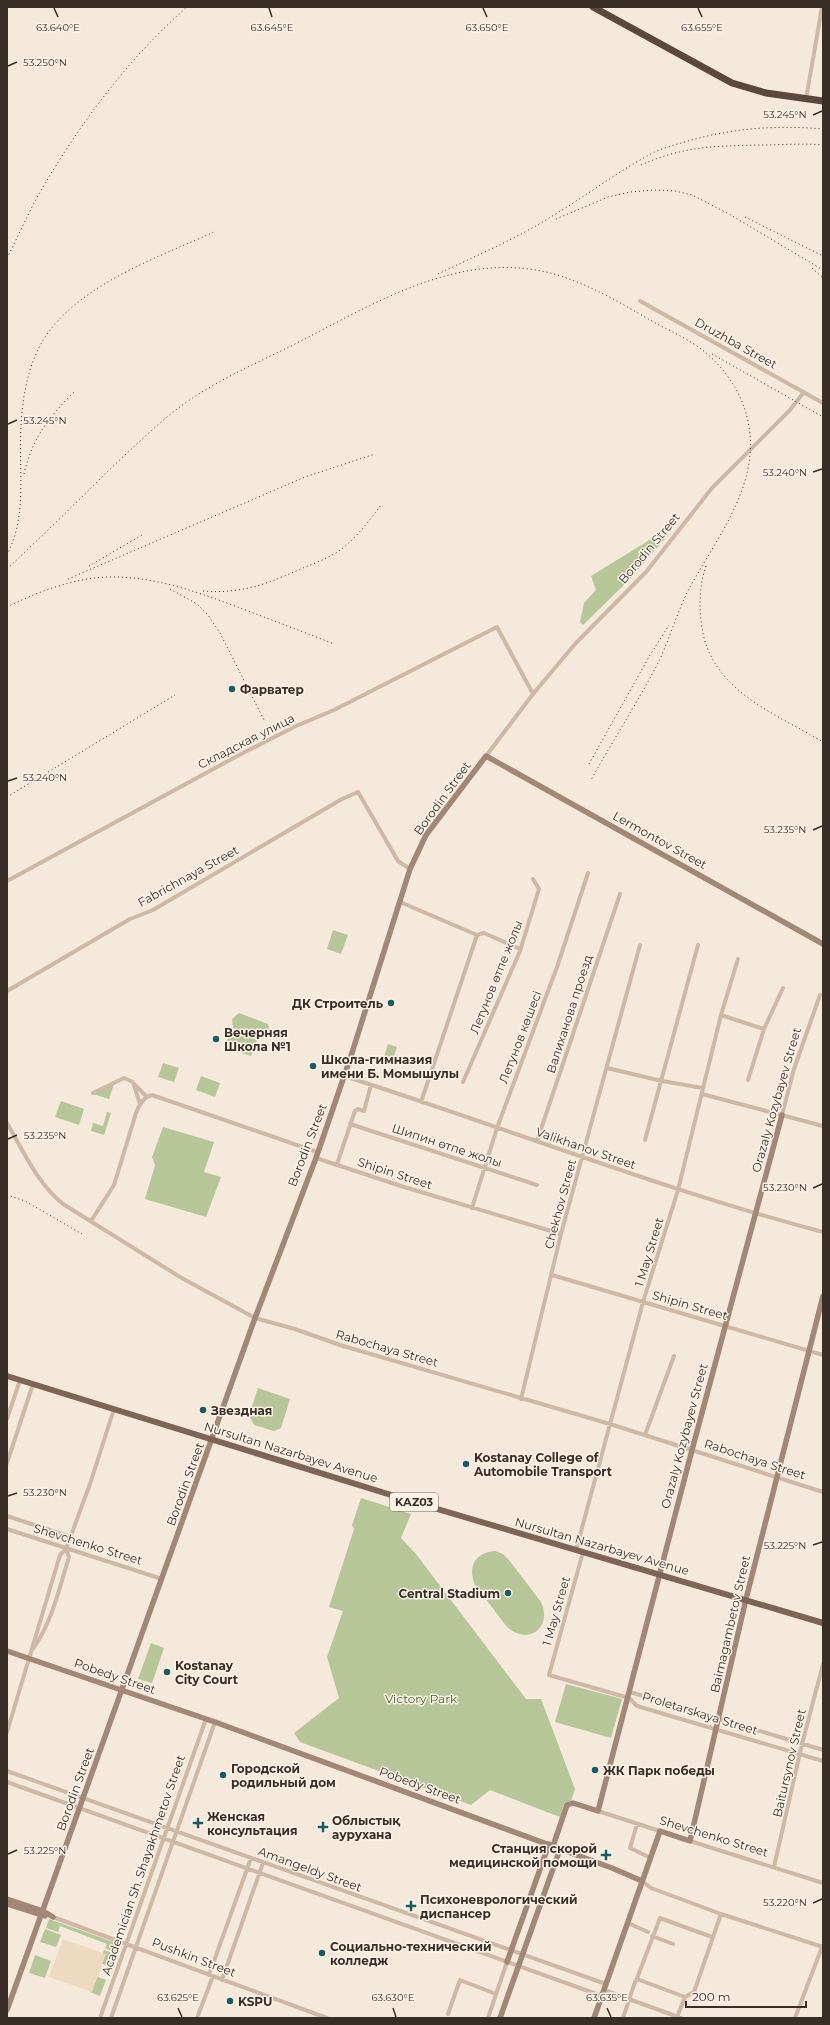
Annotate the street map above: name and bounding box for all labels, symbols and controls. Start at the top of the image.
text: 63.640°E [36,21,80,34]
text: 63.645°E [251,21,294,34]
text: 63.650°E [465,21,509,34]
text: 63.655°E [681,21,723,34]
text: 53.250°N [23,56,67,69]
text: 53.245°N [763,108,807,121]
street label: Druzhba Street [692,314,780,372]
text: 53.245°N [23,414,67,427]
text: 53.240°N [763,466,807,479]
street label: Borodin Street [615,510,683,586]
place label: Фарватер [240,682,304,697]
marker: Фарватер [227,684,237,694]
street label: Складская улица [195,710,297,772]
street label: Borodin Street [410,758,474,838]
text: 53.240°N [23,771,67,784]
street label: Lermontov Street [610,808,710,872]
text: 53.235°N [764,823,806,836]
street label: Fabrichnaya Street [135,842,241,910]
street label: Летунов өтпе жолы [466,918,526,1036]
street label: Валиханова проезд [543,953,595,1075]
street label: Летунов көшесі [495,989,545,1085]
place label: ДК Строитель [292,996,383,1011]
marker: ДК Строитель [386,998,396,1008]
place label: Вечерняя Школа №1 [224,1025,291,1054]
street label: Orazaly Kozybayev Street [748,1026,804,1174]
marker: Вечерняя Школа №1 [211,1034,221,1044]
place label: Школа-гимназия имени Б. Момышулы [321,1052,459,1081]
marker: Школа-гимназия имени Б. Момышулы [308,1061,318,1071]
street label: Borodin Street [284,1101,330,1189]
street label: Шипин өтпе жолы [390,1120,504,1170]
street label: Valikhanov Street [534,1124,638,1172]
text: 53.235°N [24,1129,66,1142]
street label: Shipin Street [356,1154,434,1192]
street label: Chekhov Street [541,1157,579,1251]
text: 53.230°N [763,1181,807,1194]
street label: 1 May Street [631,1215,667,1288]
street label: Shipin Street [651,1287,729,1323]
street label: Rabochaya Street [334,1326,440,1370]
street label: Orazaly Kozybayev Street [657,1362,711,1510]
place label: Звездная [210,1403,272,1418]
marker: Звездная [198,1405,208,1415]
street label: Nursultan Nazarbayev Avenue [202,1418,380,1486]
street label: Rabochaya Street [702,1436,808,1483]
street label: Borodin Street [163,1440,207,1528]
place label: Kostanay College of Automobile Transport [473,1450,613,1479]
marker: Kostanay College of Automobile Transport [461,1459,471,1469]
text: 53.230°N [23,1486,67,1499]
road number: KАZ03 [390,1493,438,1511]
street label: Nursultan Nazarbayev Avenue [513,1514,691,1578]
street label: Shevchenko Street [32,1520,144,1568]
text: 53.225°N [764,1539,806,1552]
street label: Baimagambetov Street [707,1554,753,1694]
street label: 1 May Street [539,1574,573,1648]
place label: Central Stadium [398,1586,500,1601]
marker: Central Stadium [503,1588,513,1598]
street label: Pobedy Street [72,1655,158,1697]
place label: Kostanay City Court [175,1658,239,1687]
marker: Kostanay City Court [162,1667,172,1677]
street label: Proletarskaya Street [640,1688,760,1738]
park label: Victory Park [385,1691,458,1706]
street label: Baitursynov Street [769,1707,809,1819]
street label: Borodin Street [53,1745,97,1833]
street label: Academician Sh. Shayakhmetov Street [98,1753,188,1977]
place label: Городской родильный дом [231,1761,336,1790]
street label: Pobedy Street [377,1763,463,1807]
place label: ЖК Парк победы [603,1763,715,1778]
marker: ЖК Парк победы [590,1765,600,1775]
marker: Городской родильный дом [218,1770,228,1780]
place label: Женская консультация [207,1809,297,1838]
street label: Shevchenko Street [658,1812,770,1860]
place label: Облыстық аурухана [332,1813,400,1842]
marker: Женская консультация [192,1817,204,1829]
marker: Облыстық аурухана [317,1821,329,1833]
place label: Станция скорой медицинской помощи [449,1841,597,1870]
street label: Amangeldy Street [256,1843,364,1895]
text: 53.225°N [24,1844,66,1857]
marker: Станция скорой медицинской помощи [600,1849,612,1861]
place label: Психоневрологический диспансер [420,1892,577,1921]
text: 53.220°N [763,1896,807,1909]
marker: Психоневрологический диспансер [405,1900,417,1912]
street label: Pushkin Street [150,1934,238,1980]
place label: Социально-технический колледж [330,1939,491,1968]
marker: Социально-технический колледж [317,1948,327,1958]
scale bar [686,1983,806,2009]
text: 200 m [692,1989,731,2004]
text: 63.625°E [157,1991,199,2004]
text: 63.630°E [372,1991,415,2004]
text: 63.635°E [586,1991,628,2004]
place label: KSPU [238,1994,272,2009]
marker: KSPU [225,1996,235,2006]

